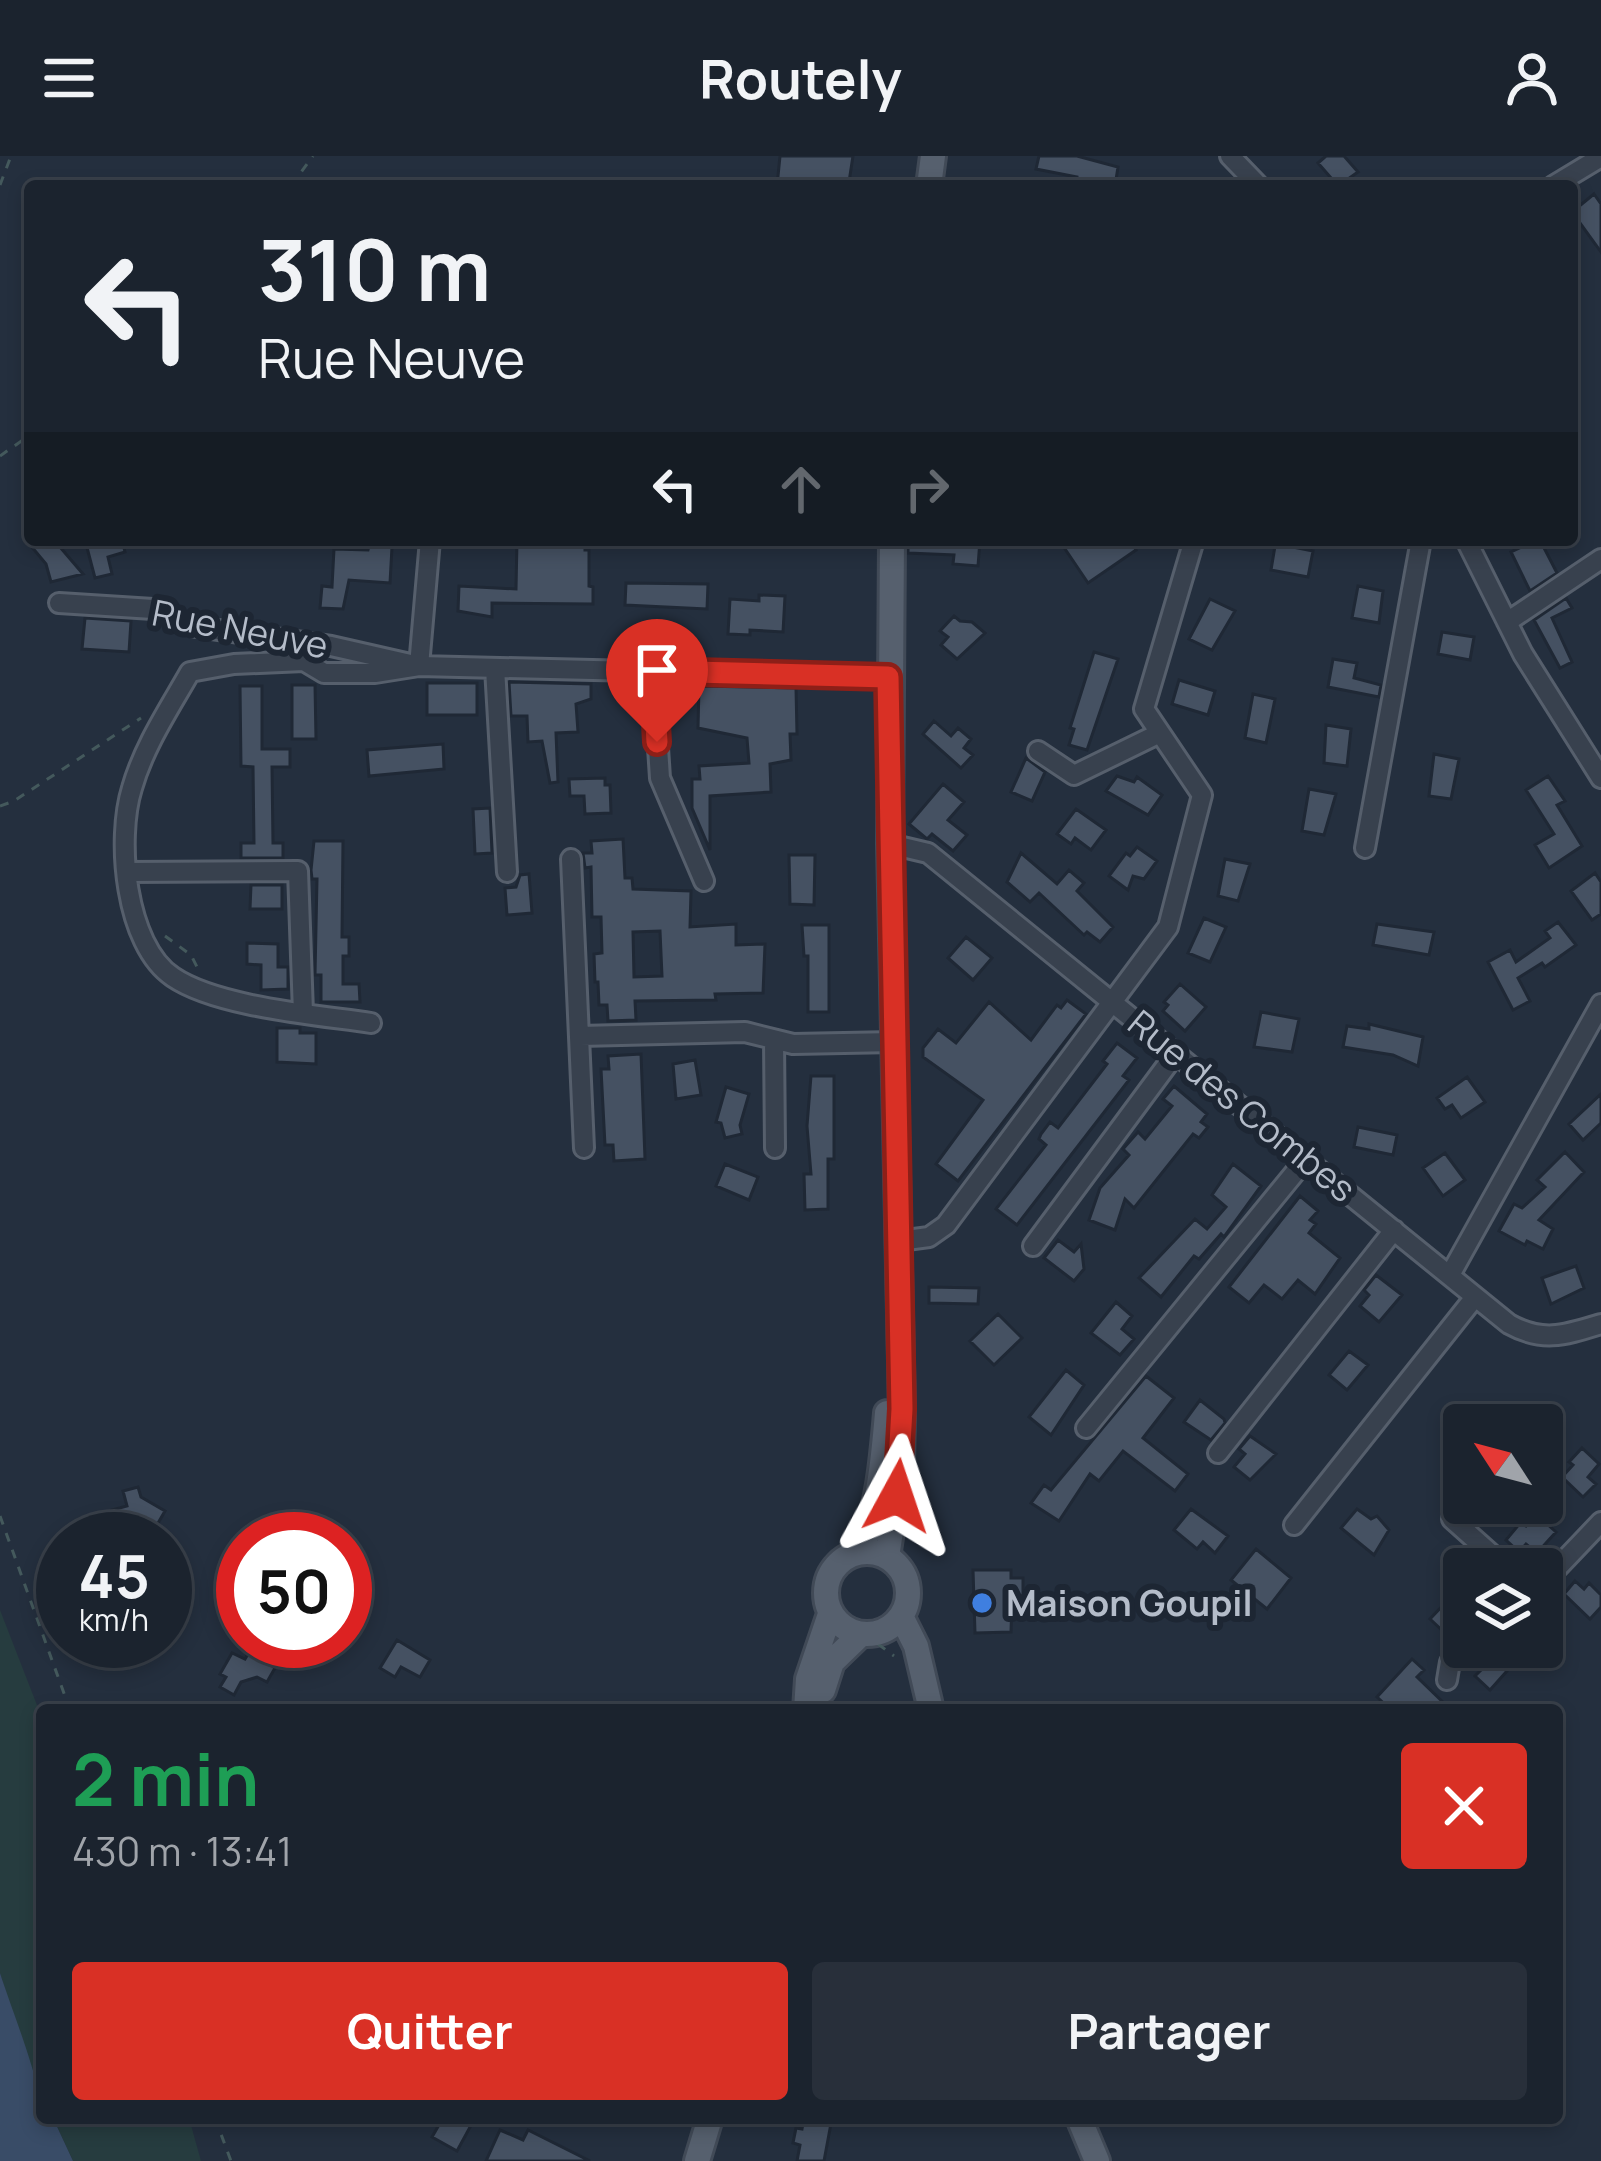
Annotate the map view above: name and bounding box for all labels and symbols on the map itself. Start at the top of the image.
street label: Rue Neuve [148,587,332,670]
pin [606,619,708,742]
street label: Rue des Combes [1118,999,1366,1213]
north arrow [1443,1404,1563,1524]
position arrow [834,1433,960,1559]
speed limit sign: 50 [216,1512,372,1668]
place label: Maison Goupil [1006,1578,1253,1627]
marker: Maison Goupil [969,1590,995,1616]

